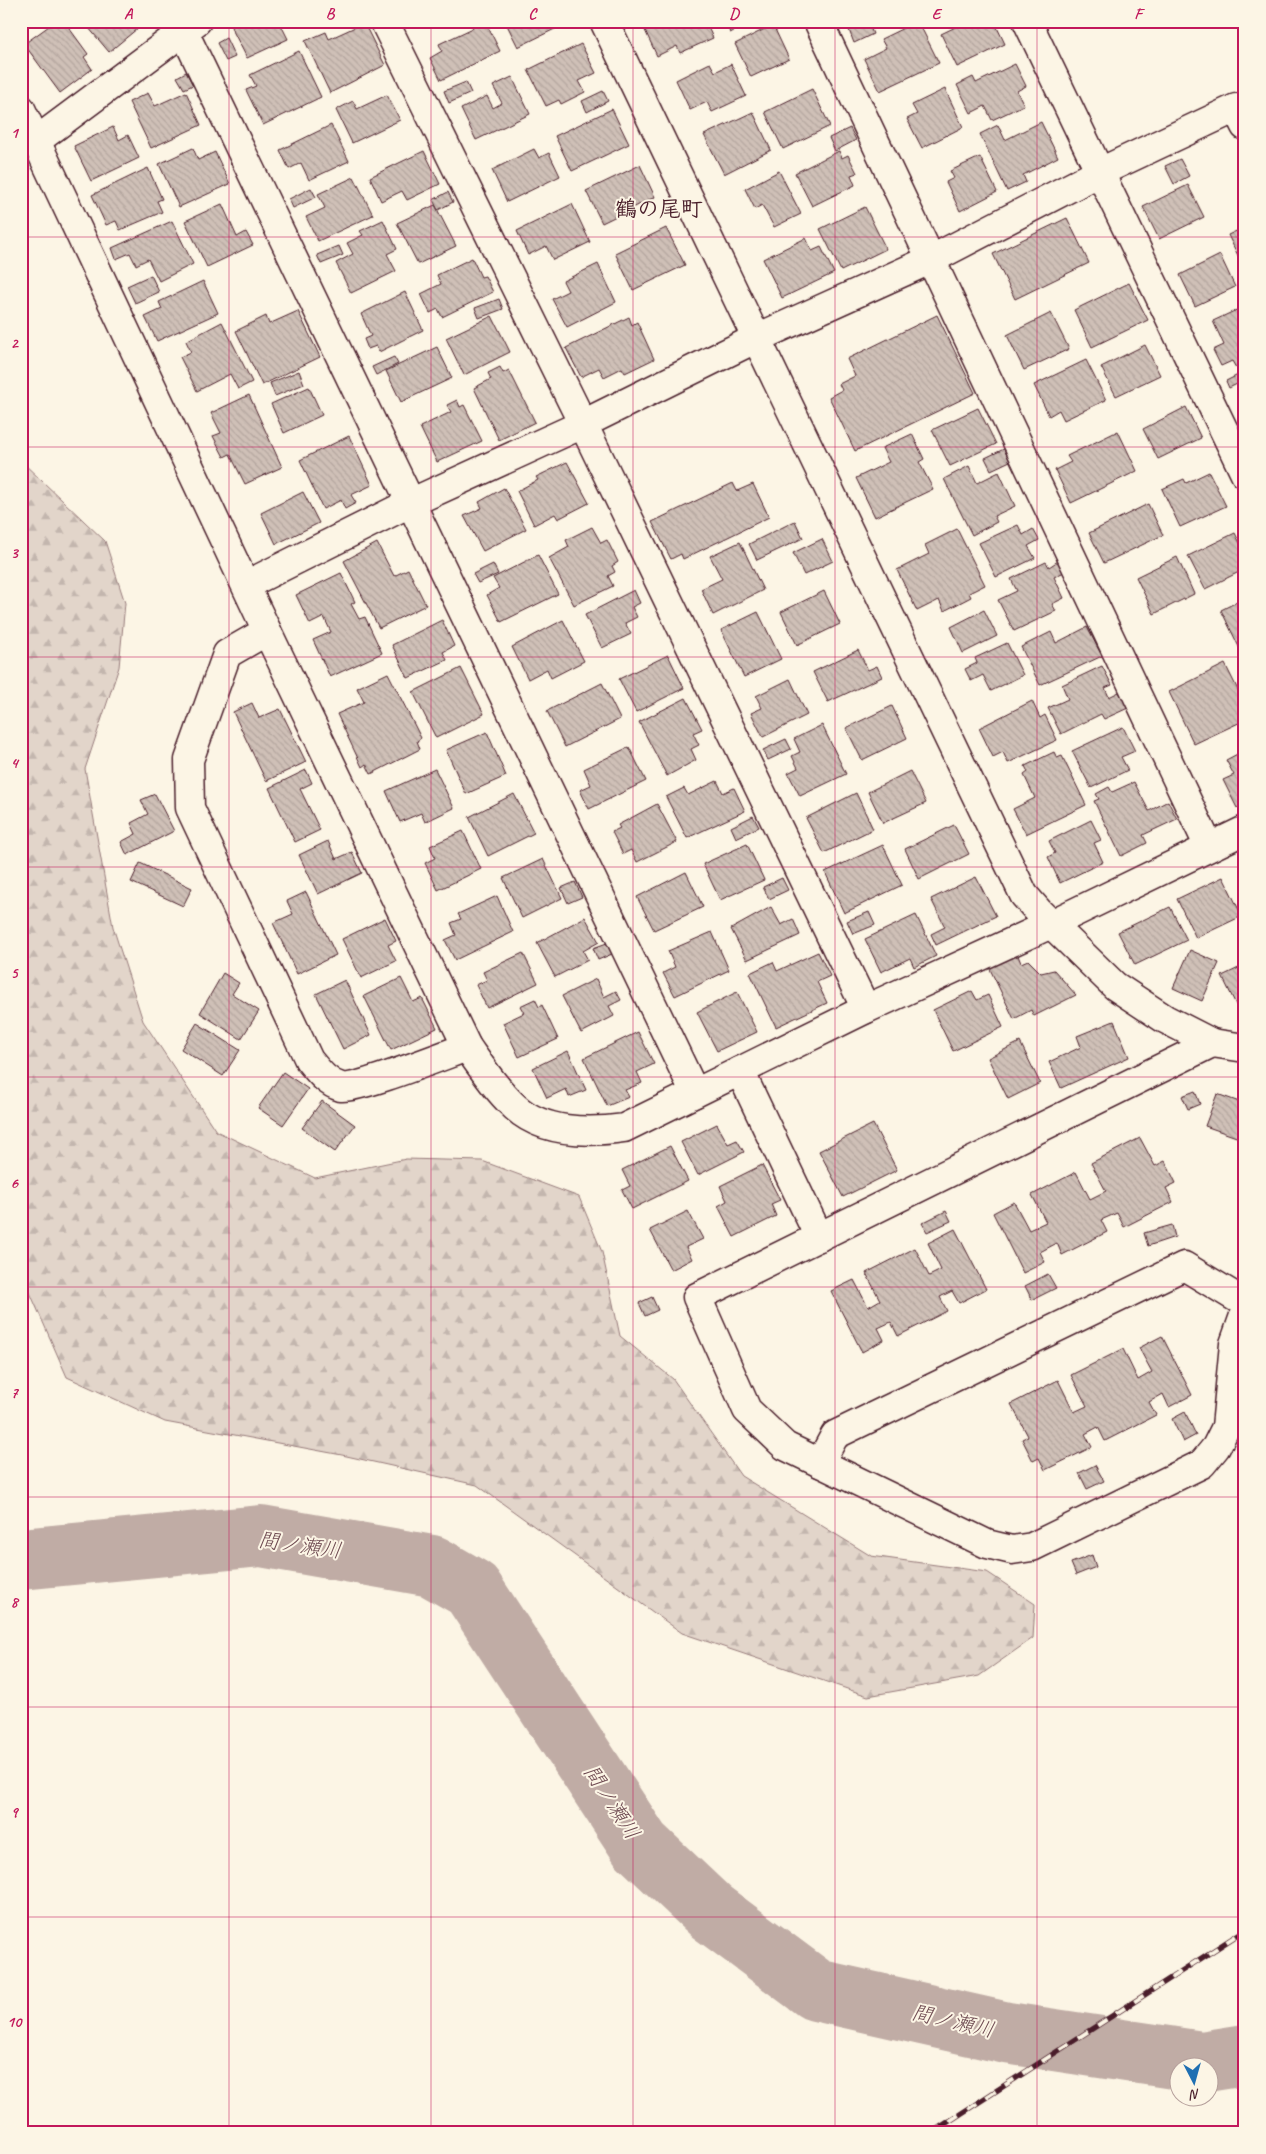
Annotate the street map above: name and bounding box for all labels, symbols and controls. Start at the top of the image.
text: A [124,4,134,24]
text: B [326,4,336,24]
text: C [528,4,538,24]
text: D [729,4,740,24]
text: E [932,4,943,24]
text: F [1134,4,1145,24]
text: 1 [10,123,19,143]
district label: 鶴の尾町 [615,195,703,223]
text: 2 [10,333,19,353]
text: 3 [10,543,19,563]
text: 4 [10,753,19,773]
text: 5 [11,963,20,983]
text: 6 [10,1173,19,1193]
text: 7 [10,1383,19,1403]
water label: 間ノ瀬川 [257,1526,343,1564]
text: 8 [10,1592,19,1612]
water label: 間ノ瀬川 [578,1760,646,1844]
text: 9 [10,1802,19,1822]
water label: 間ノ瀬川 [909,1999,997,2043]
text: 10 [7,2012,23,2032]
north arrow [1168,2056,1218,2106]
text: N [1188,2086,1201,2104]

